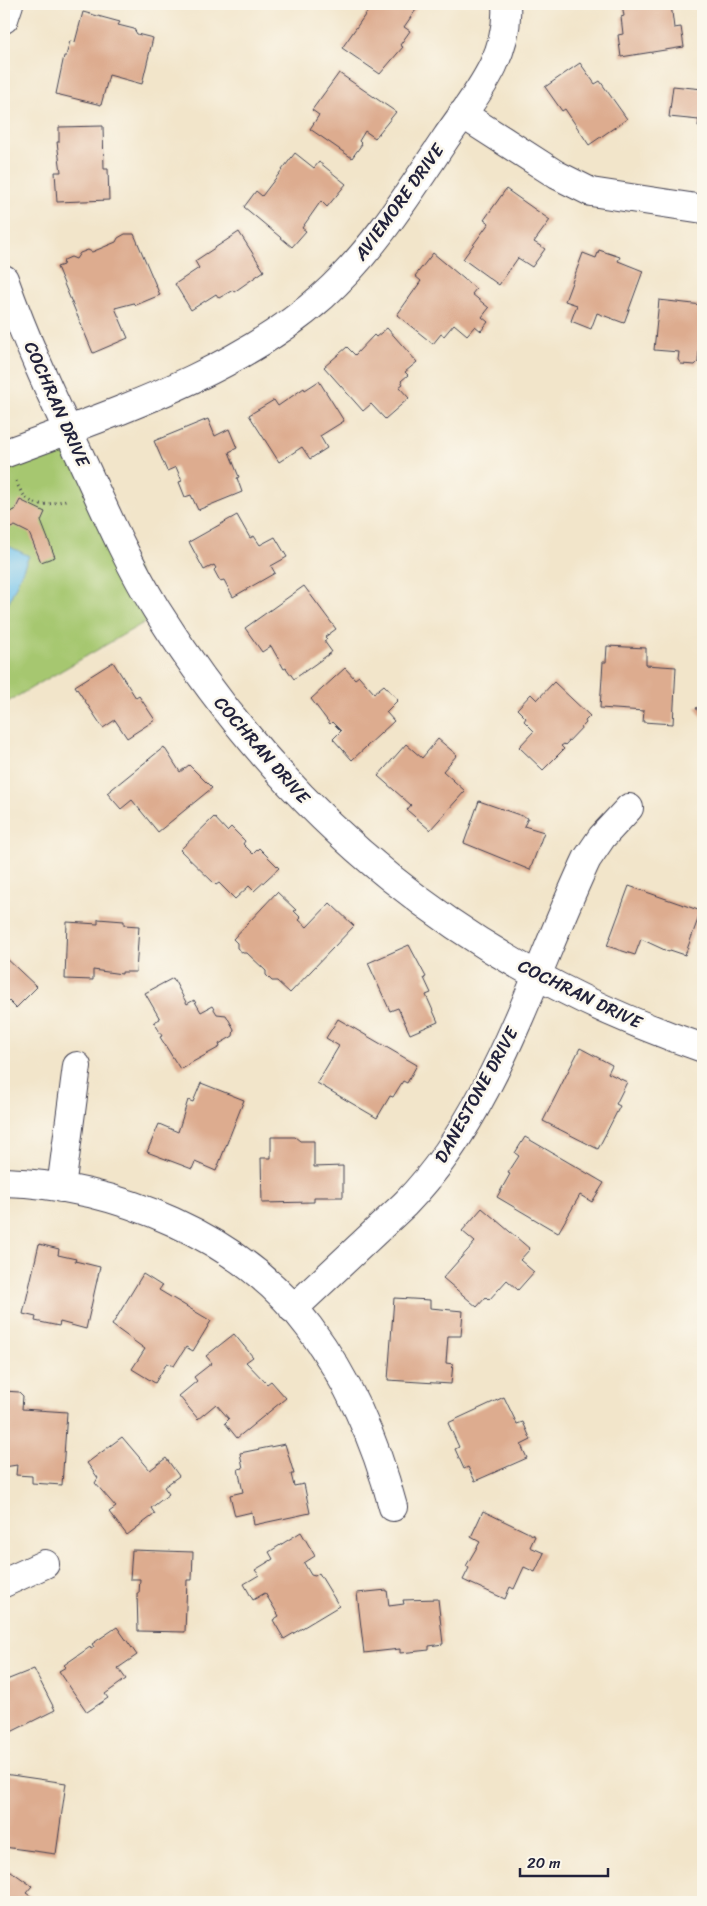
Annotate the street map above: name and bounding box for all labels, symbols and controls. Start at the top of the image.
street label: AVIEMORE DRIVE [345,136,453,268]
street label: COCHRAN DRIVE [15,336,99,473]
street label: COCHRAN DRIVE [206,689,319,812]
street label: COCHRAN DRIVE [512,950,648,1038]
street label: DANESTONE DRIVE [425,1020,527,1169]
scale bar [520,1846,607,1878]
text: 20 m [527,1850,561,1876]

